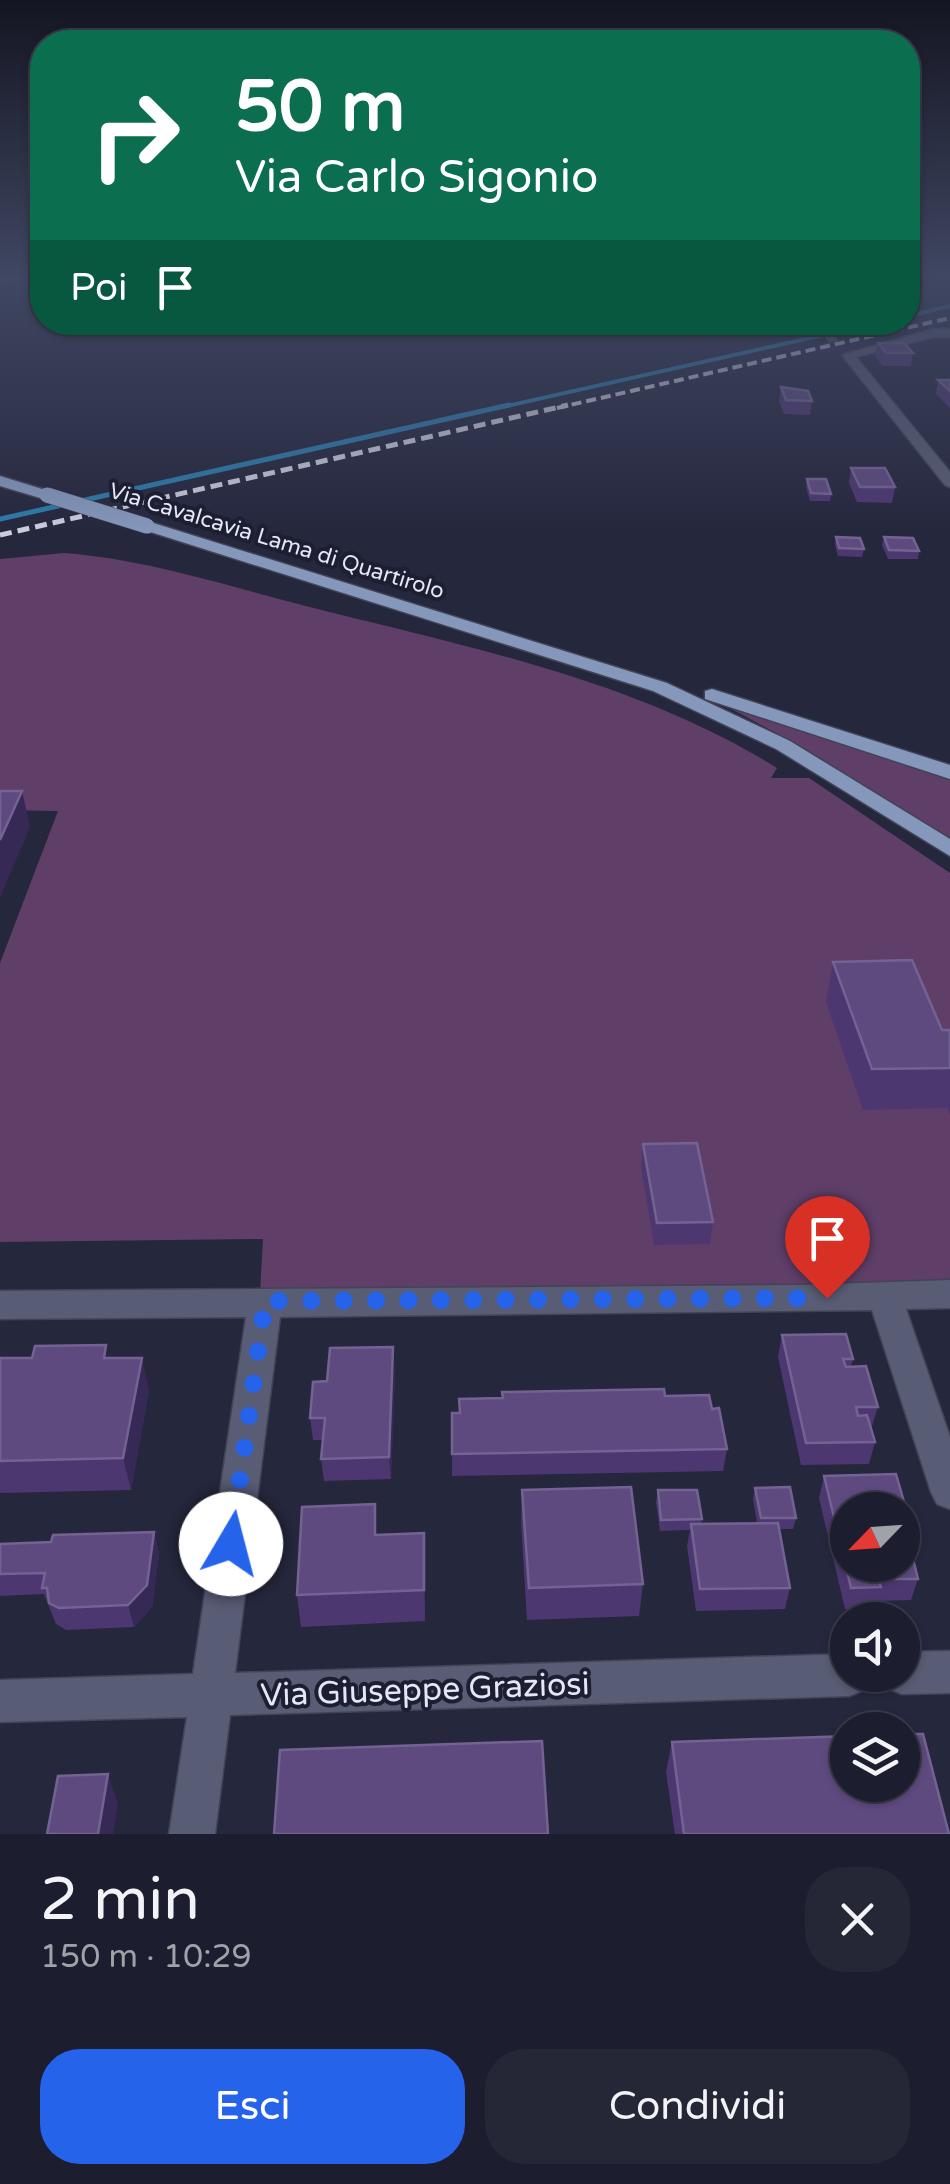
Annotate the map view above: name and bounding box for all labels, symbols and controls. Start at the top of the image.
text: 50 m [235,66,405,150]
icon: right [70,70,200,200]
text: Via Carlo Sigonio [235,151,598,205]
icon: arrive [148,260,203,315]
text: Poi [70,265,128,311]
street label: Via Cavalcavia Lama di Quartirolo [106,478,447,604]
pin [785,1196,870,1299]
icon: arrive [800,1211,855,1266]
position arrow [179,1492,283,1596]
north arrow [830,1492,920,1582]
map controls [830,1492,920,1802]
button: sound [830,1602,920,1692]
street label: Via Giuseppe Graziosi [260,1665,590,1715]
button: layers [830,1712,920,1802]
text: 2 min [40,1864,200,1936]
button: close [805,1867,910,1972]
text: 150 m · 10:29 [40,1938,252,1976]
button: Esci [40,2049,465,2164]
button: Condividi [485,2049,910,2164]

